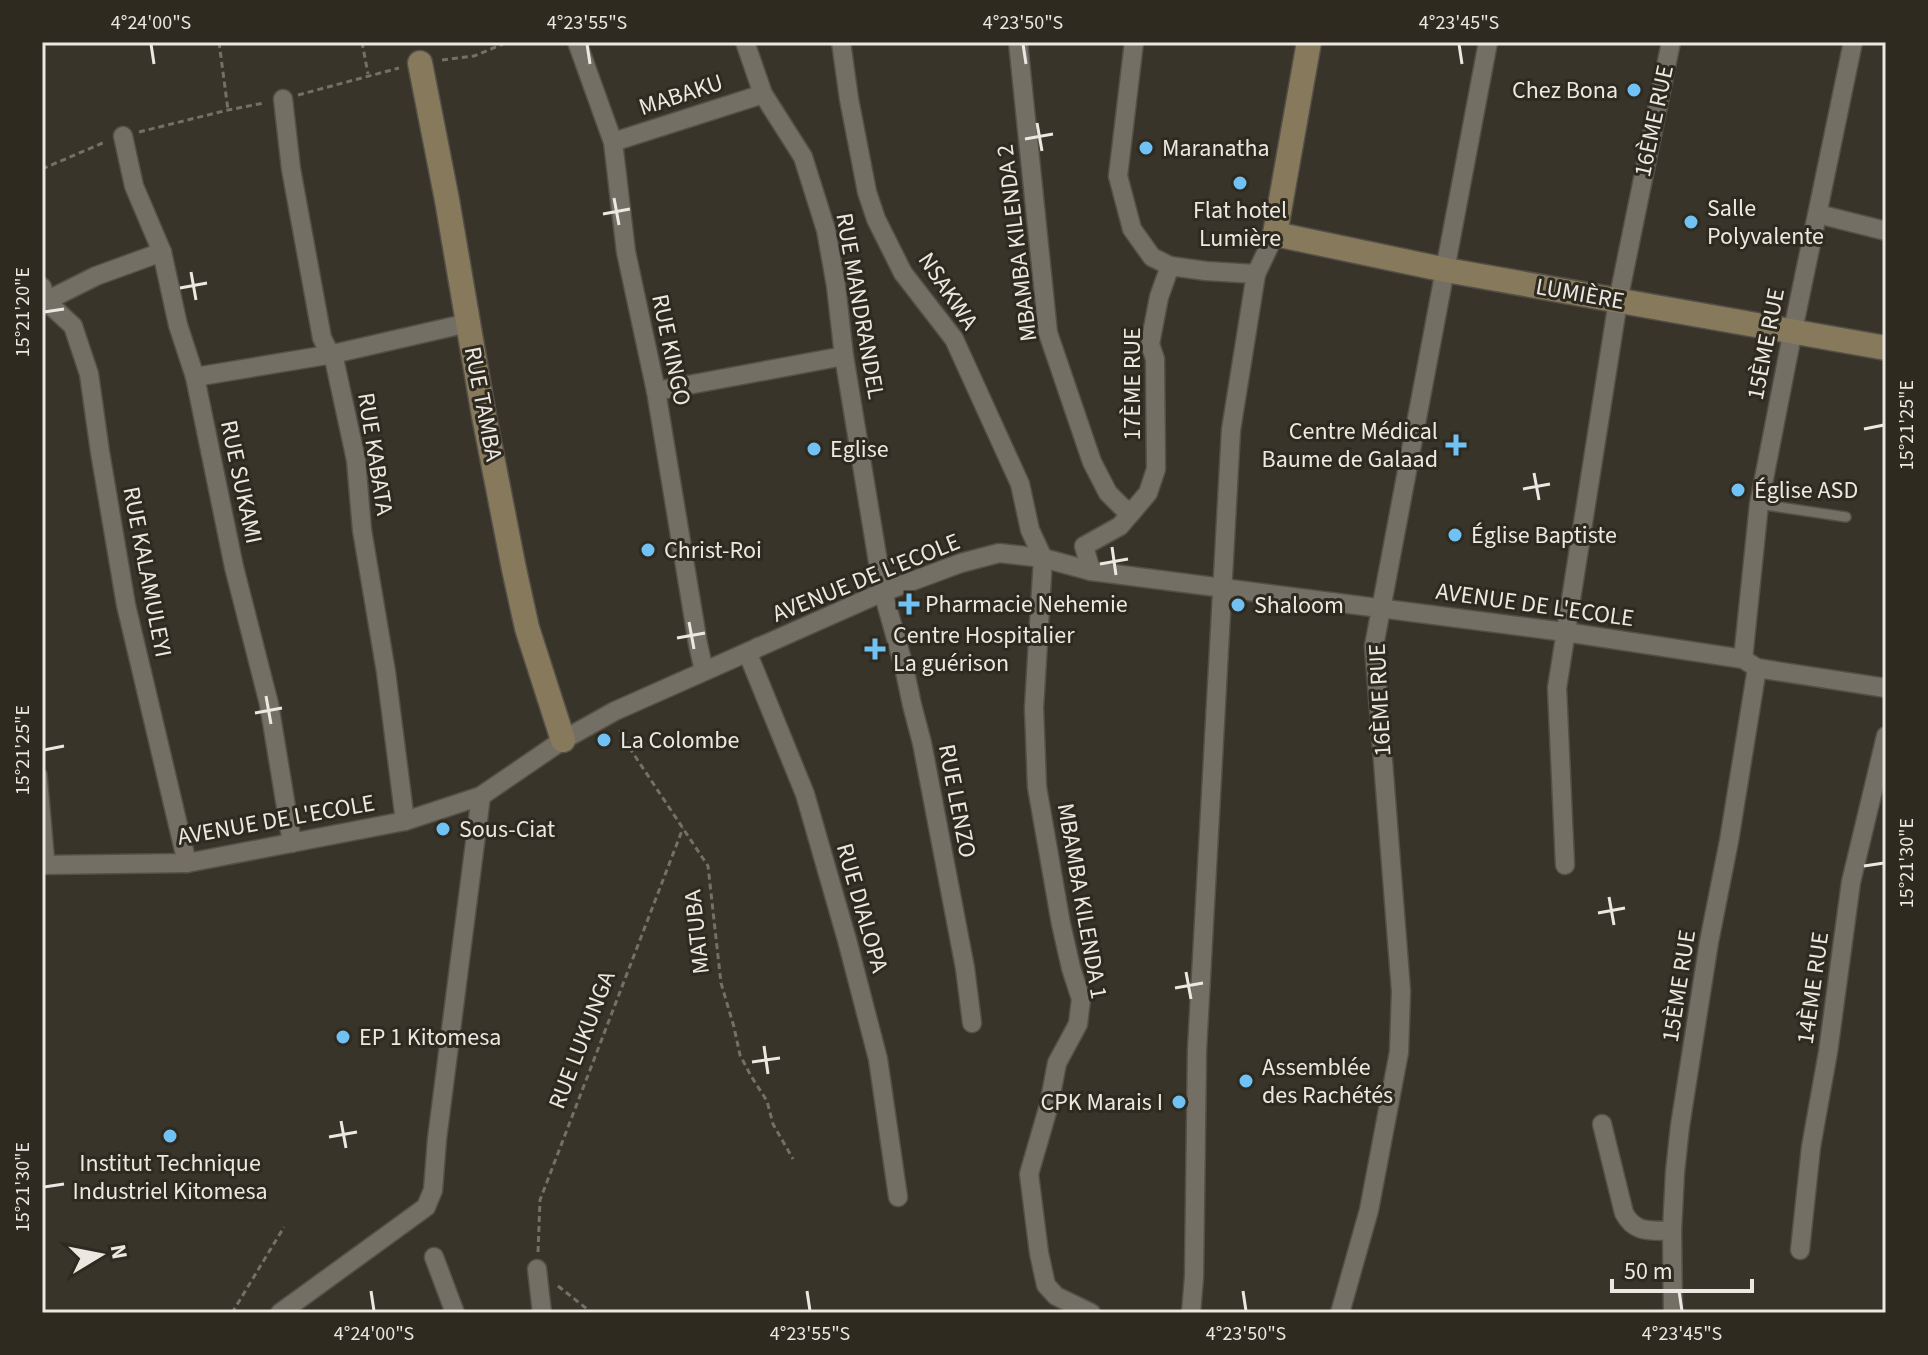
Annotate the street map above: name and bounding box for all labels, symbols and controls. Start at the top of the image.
text: 4°24'00"S [111,9,191,37]
text: 4°23'55"S [547,9,627,37]
text: 4°23'50"S [983,9,1063,37]
text: 4°23'45"S [1419,9,1499,37]
street label: 16ÈME RUE [1625,62,1683,180]
street label: MABAKU [634,65,728,125]
place label: Chez Bona [1512,73,1618,108]
marker: Chez Bona [1625,81,1643,99]
place label: Maranatha [1162,131,1270,166]
marker: Maranatha [1137,139,1155,157]
street label: MBAMBA KILENDA 2 [988,142,1046,344]
marker: Flat hotel Lumière [1231,174,1249,192]
place label: Salle Polyvalente [1707,191,1824,254]
place label: Flat hotel Lumière [1193,193,1287,256]
street label: RUE MANDRANDEL [826,210,894,402]
marker: Salle Polyvalente [1682,213,1700,231]
street label: NSAKWA [909,245,987,337]
text: 15°21'20"E [9,267,37,357]
street label: LUMIÈRE [1533,269,1627,319]
street label: 15ÈME RUE [1738,285,1794,403]
street label: RUE KINGO [642,291,700,409]
street label: 17ÈME RUE [1115,327,1150,441]
street label: RUE TAMBA [455,344,511,464]
text: 15°21'25"E [1893,380,1921,470]
street label: RUE KABATA [348,390,402,518]
place label: Centre Médical Baume de Galaad [1262,414,1438,477]
street label: RUE SUKAMI [211,417,271,547]
place label: Eglise [830,432,889,467]
marker: Centre Médical Baume de Galaad [1445,434,1467,456]
marker: Eglise [805,440,823,458]
place label: Église ASD [1754,473,1858,508]
marker: Église ASD [1729,481,1747,499]
street label: RUE KALAMULEYI [113,484,181,660]
place label: Église Baptiste [1471,518,1617,553]
street label: AVENUE DE L'ECOLE [767,524,965,632]
marker: Église Baptiste [1446,526,1464,544]
place label: Christ-Roi [664,533,762,568]
marker: Christ-Roi [639,541,657,559]
street label: AVENUE DE L'ECOLE [1434,574,1636,636]
place label: Pharmacie Nehemie [925,587,1128,622]
place label: Shaloom [1254,588,1344,623]
marker: Pharmacie Nehemie [900,595,918,613]
marker: Shaloom [1229,596,1247,614]
place label: Centre Hospitalier La guérison [893,618,1075,681]
marker: Centre Hospitalier La guérison [864,638,886,660]
street label: 16ÈME RUE [1360,643,1400,757]
text: 15°21'25"E [9,705,37,795]
place label: La Colombe [620,723,739,758]
marker: La Colombe [595,731,613,749]
street label: RUE LENZO [929,741,985,861]
street label: AVENUE DE L'ECOLE [175,785,377,855]
street label: MBAMBA KILENDA 1 [1048,800,1116,1002]
place label: Sous-Ciat [459,812,555,847]
text: 15°21'30"E [1893,818,1921,908]
marker: Sous-Ciat [434,820,452,838]
street label: RUE DIALOPA [827,839,897,977]
street label: MATUBA [675,888,719,976]
street label: 15ÈME RUE [1653,927,1705,1045]
street label: 14ÈME RUE [1788,930,1838,1046]
street label: RUE LUKUNGA [540,966,624,1114]
place label: EP 1 Kitomesa [359,1020,501,1055]
marker: EP 1 Kitomesa [334,1028,352,1046]
place label: Assemblée des Rachétés [1262,1050,1393,1113]
marker: Assemblée des Rachétés [1237,1072,1255,1090]
place label: CPK Marais I [1041,1085,1163,1120]
marker: CPK Marais I [1170,1093,1188,1111]
marker: Institut Technique Industriel Kitomesa [161,1127,179,1145]
text: 15°21'30"E [9,1142,37,1232]
place label: Institut Technique Industriel Kitomesa [72,1146,268,1209]
north arrow [60,1215,140,1295]
text: N [102,1242,136,1262]
scale bar [1612,1243,1752,1293]
text: 50 m [1624,1254,1673,1289]
text: 4°24'00"S [334,1320,414,1348]
text: 4°23'55"S [770,1320,850,1348]
text: 4°23'50"S [1206,1320,1286,1348]
text: 4°23'45"S [1642,1320,1722,1348]

